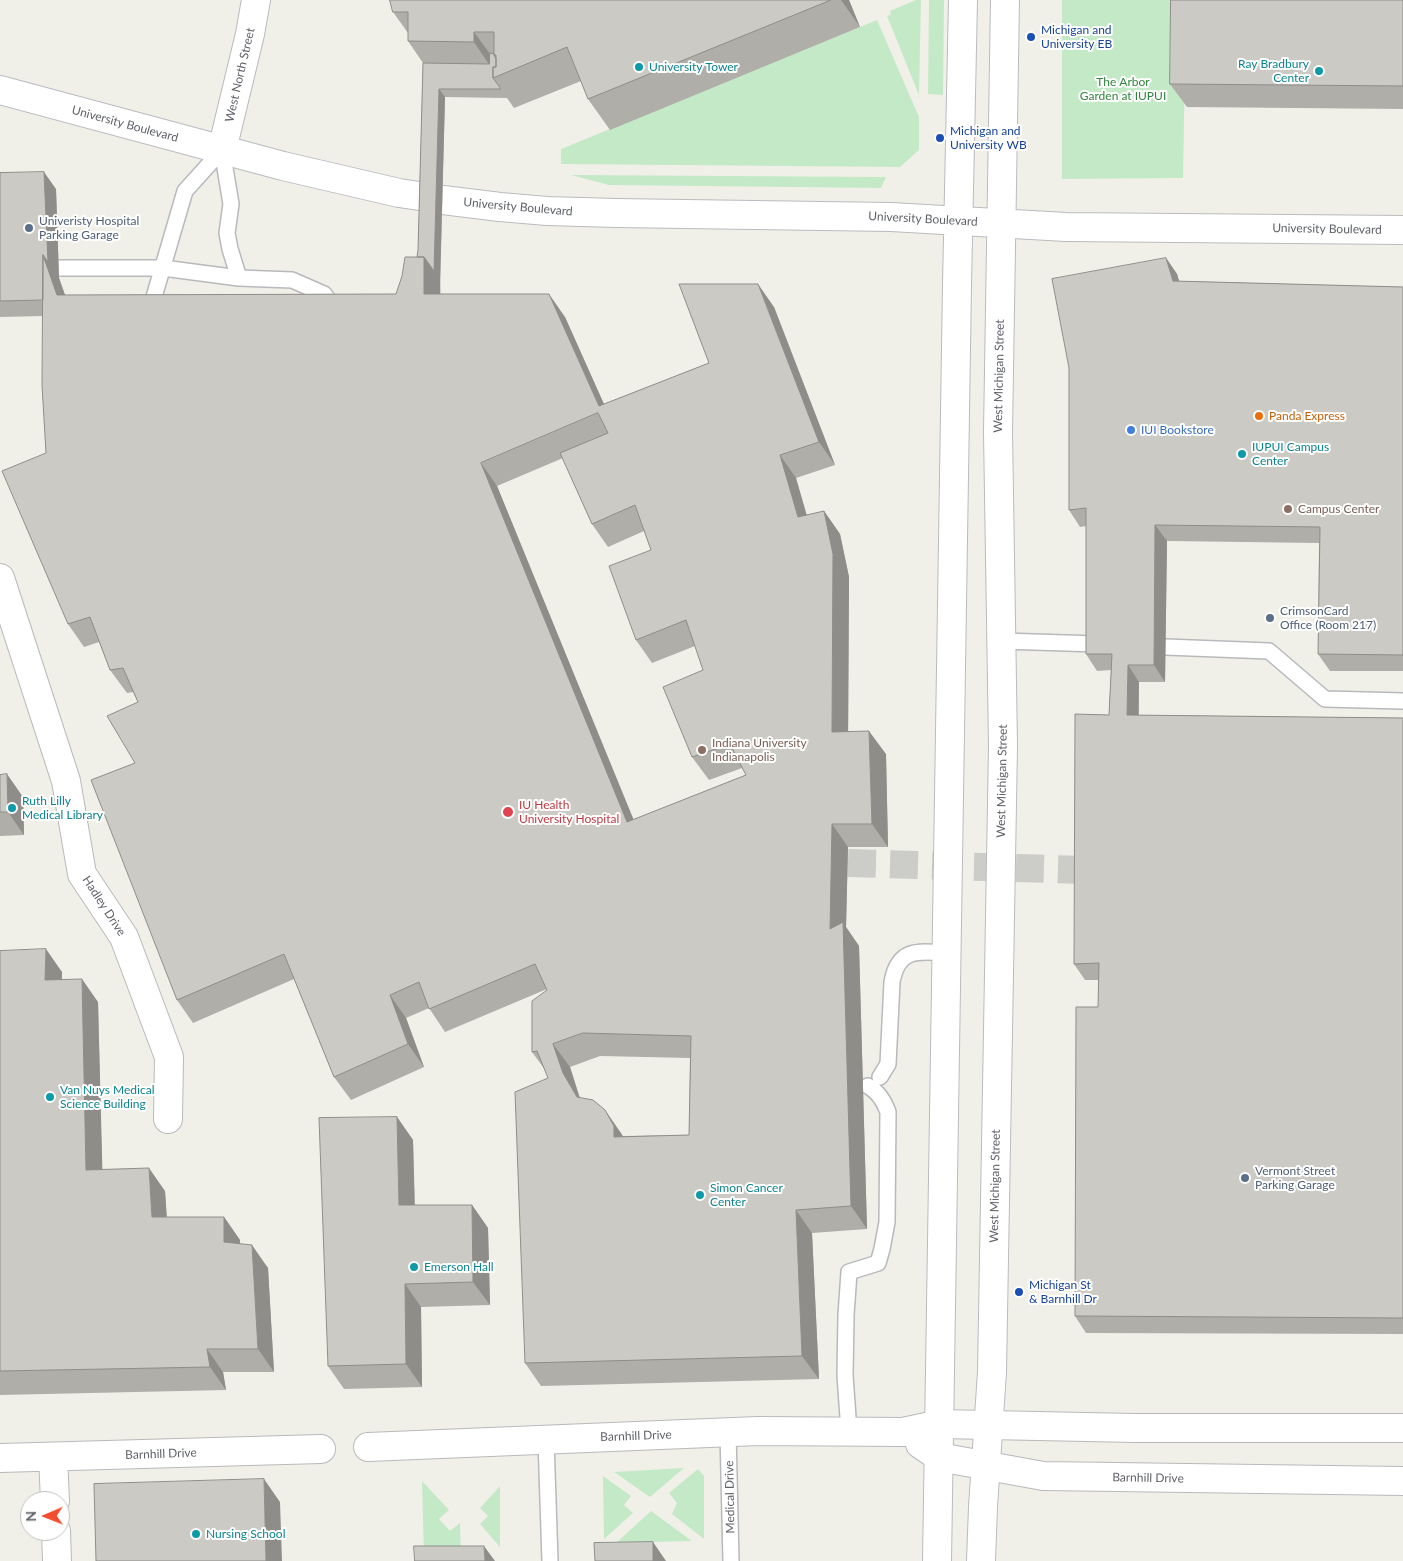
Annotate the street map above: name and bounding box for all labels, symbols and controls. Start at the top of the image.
place label: Michigan and University EB [1041,23,1112,51]
street label: West North Street [222,26,258,124]
marker: Michigan and University EB [1025,31,1037,43]
place label: Ray Bradbury Center [1238,57,1309,85]
place label: University Tower [649,60,738,74]
marker: University Tower [633,61,645,73]
marker: Ray Bradbury Center [1313,65,1325,77]
park label: The Arbor Garden at IUPUI [1080,75,1166,103]
street label: University Boulevard [70,103,180,145]
place label: Michigan and University WB [950,124,1027,152]
marker: Michigan and University WB [934,132,946,144]
street label: University Boulevard [463,195,573,219]
street label: University Boulevard [868,209,978,229]
place label: Univeristy Hospital Parking Garage [39,214,139,242]
street label: University Boulevard [1272,221,1382,237]
marker: Univeristy Hospital Parking Garage [23,222,35,234]
street label: West Michigan Street [991,319,1007,433]
place label: Panda Express [1269,409,1345,423]
marker: Panda Express [1253,410,1265,422]
place label: IUI Bookstore [1141,423,1214,437]
marker: IUI Bookstore [1125,424,1137,436]
place label: IUPUI Campus Center [1252,440,1329,468]
marker: IUPUI Campus Center [1236,448,1248,460]
place label: Campus Center [1298,502,1379,516]
marker: Campus Center [1282,503,1294,515]
place label: CrimsonCard Office (Room 217) [1280,604,1376,632]
marker: CrimsonCard Office (Room 217) [1264,612,1276,624]
street label: West Michigan Street [994,724,1010,838]
place label: Indiana University Indianapolis [712,736,807,764]
marker: Indiana University Indianapolis [696,744,708,756]
place label: Ruth Lilly Medical Library [22,794,103,822]
place label: IU Health University Hospital [519,798,619,826]
marker: Ruth Lilly Medical Library [6,802,18,814]
marker: IU Health University Hospital [501,805,515,819]
street label: Hadley Drive [79,873,129,939]
place label: Van Nuys Medical Science Building [60,1083,154,1111]
marker: Van Nuys Medical Science Building [44,1091,56,1103]
street label: West Michigan Street [987,1129,1003,1243]
place label: Vermont Street Parking Garage [1255,1164,1335,1192]
marker: Vermont Street Parking Garage [1239,1172,1251,1184]
place label: Simon Cancer Center [710,1181,783,1209]
marker: Simon Cancer Center [694,1189,706,1201]
place label: Emerson Hall [424,1260,494,1274]
marker: Emerson Hall [408,1261,420,1273]
place label: Michigan St & Barnhill Dr [1029,1278,1097,1306]
marker: Michigan St & Barnhill Dr [1013,1286,1025,1298]
street label: Barnhill Drive [600,1428,672,1444]
street label: Barnhill Drive [125,1446,197,1462]
street label: Medical Drive [722,1460,738,1534]
street label: Barnhill Drive [1112,1470,1184,1486]
north arrow [20,1491,70,1541]
text: N [22,1511,39,1522]
place label: Nursing School [206,1527,285,1541]
marker: Nursing School [190,1528,202,1540]

